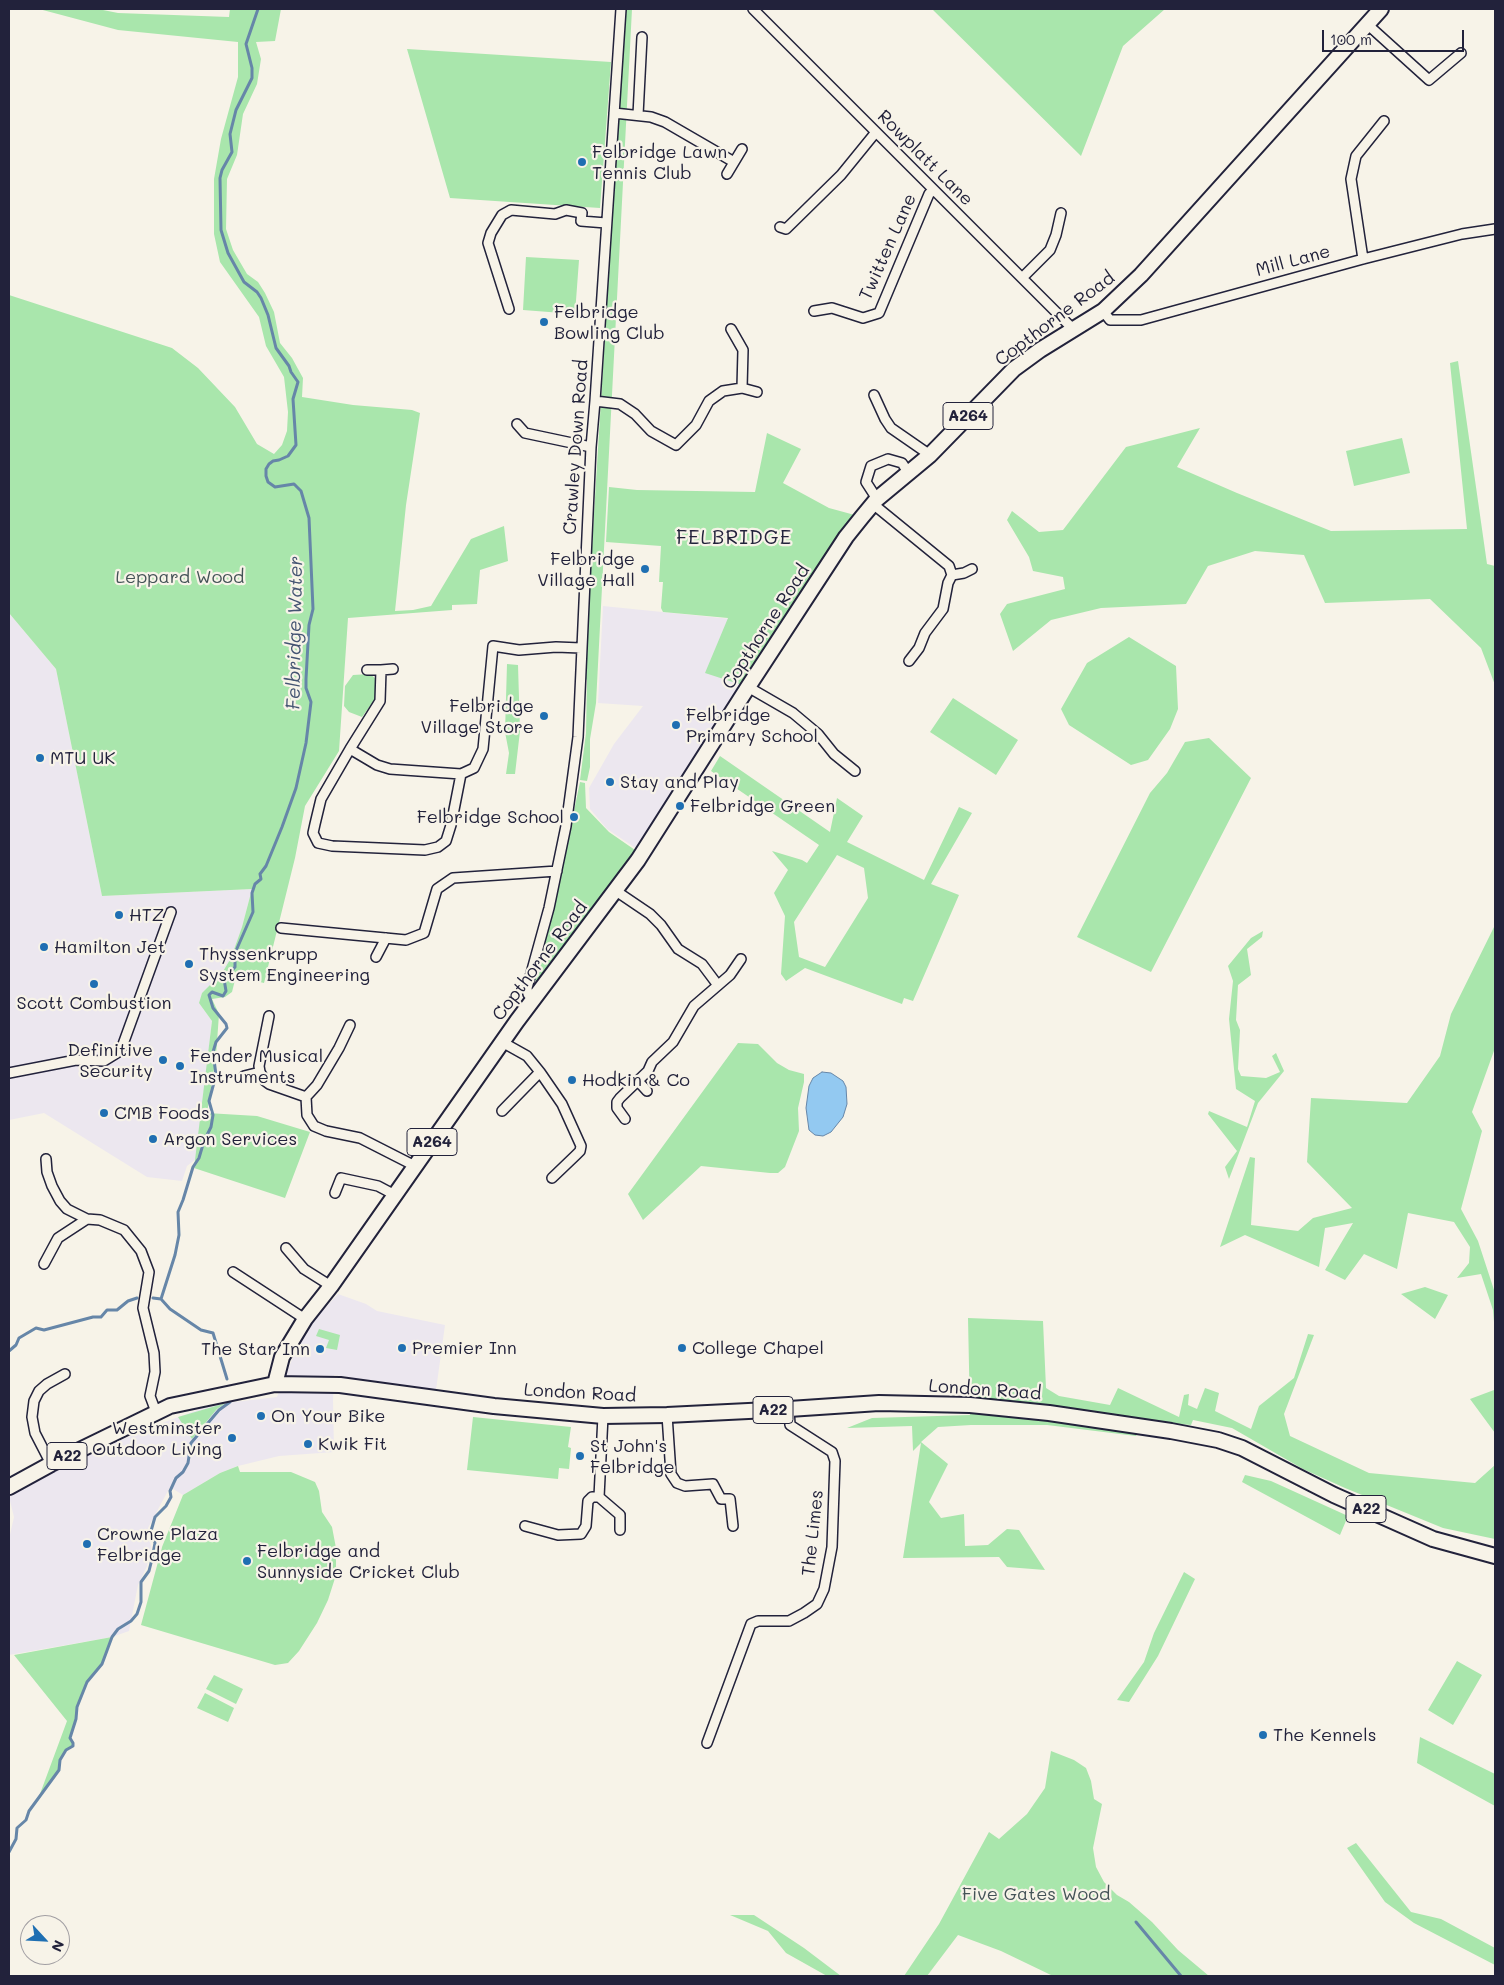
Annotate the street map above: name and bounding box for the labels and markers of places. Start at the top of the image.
place label: Felbridge Lawn Tennis Club [592,141,727,183]
marker: Felbridge Lawn Tennis Club [576,156,588,168]
place label: Felbridge Bowling Club [554,301,665,344]
marker: Felbridge Bowling Club [538,316,550,328]
place label: Felbridge Village Hall [537,548,635,590]
marker: Felbridge Village Hall [639,563,651,575]
place label: Felbridge Village Store [420,695,534,738]
place label: Felbridge Primary School [686,704,818,746]
marker: Felbridge Village Store [538,710,550,722]
marker: Felbridge Primary School [670,719,682,731]
place label: MTU UK [50,747,115,769]
marker: MTU UK [34,752,46,764]
place label: Stay and Play [620,771,739,793]
marker: Stay and Play [604,776,616,788]
place label: Felbridge Green [690,795,835,817]
marker: Felbridge Green [674,800,686,812]
place label: Felbridge School [417,806,564,828]
marker: Felbridge School [568,811,580,823]
place label: HTZ [129,904,164,926]
marker: HTZ [113,909,125,921]
place label: Hamilton Jet [54,936,166,958]
marker: Hamilton Jet [38,941,50,953]
place label: Thyssenkrupp System Engineering [199,943,370,986]
marker: Thyssenkrupp System Engineering [183,958,195,970]
marker: Scott Combustion [88,978,100,990]
place label: Scott Combustion [17,992,171,1014]
place label: Definitive Security [67,1039,153,1082]
place label: Fender Musical Instruments [190,1045,323,1088]
marker: Definitive Security [157,1054,169,1066]
marker: Fender Musical Instruments [174,1060,186,1072]
place label: Hodkin & Co [582,1069,690,1091]
marker: Hodkin & Co [566,1074,578,1086]
place label: CMB Foods [114,1102,210,1124]
marker: CMB Foods [98,1107,110,1119]
place label: Argon Services [163,1128,297,1150]
marker: Argon Services [147,1133,159,1145]
place label: Premier Inn [412,1337,517,1359]
place label: College Chapel [692,1337,824,1359]
place label: The Star Inn [201,1338,310,1360]
marker: Premier Inn [396,1342,408,1354]
marker: College Chapel [676,1342,688,1354]
marker: The Star Inn [314,1343,326,1355]
place label: On Your Bike [271,1405,385,1427]
marker: On Your Bike [255,1410,267,1422]
place label: Westminster Outdoor Living [92,1417,222,1460]
marker: Westminster Outdoor Living [226,1432,238,1444]
place label: Kwik Fit [318,1433,387,1455]
place label: St John's Felbridge [590,1435,675,1478]
marker: Kwik Fit [302,1438,314,1450]
marker: St John's Felbridge [574,1450,586,1462]
place label: Crowne Plaza Felbridge [97,1523,218,1566]
marker: Crowne Plaza Felbridge [81,1538,93,1550]
place label: Felbridge and Sunnyside Cricket Club [257,1540,460,1582]
marker: Felbridge and Sunnyside Cricket Club [241,1555,253,1567]
place label: The Kennels [1273,1724,1376,1746]
marker: The Kennels [1257,1729,1269,1741]

